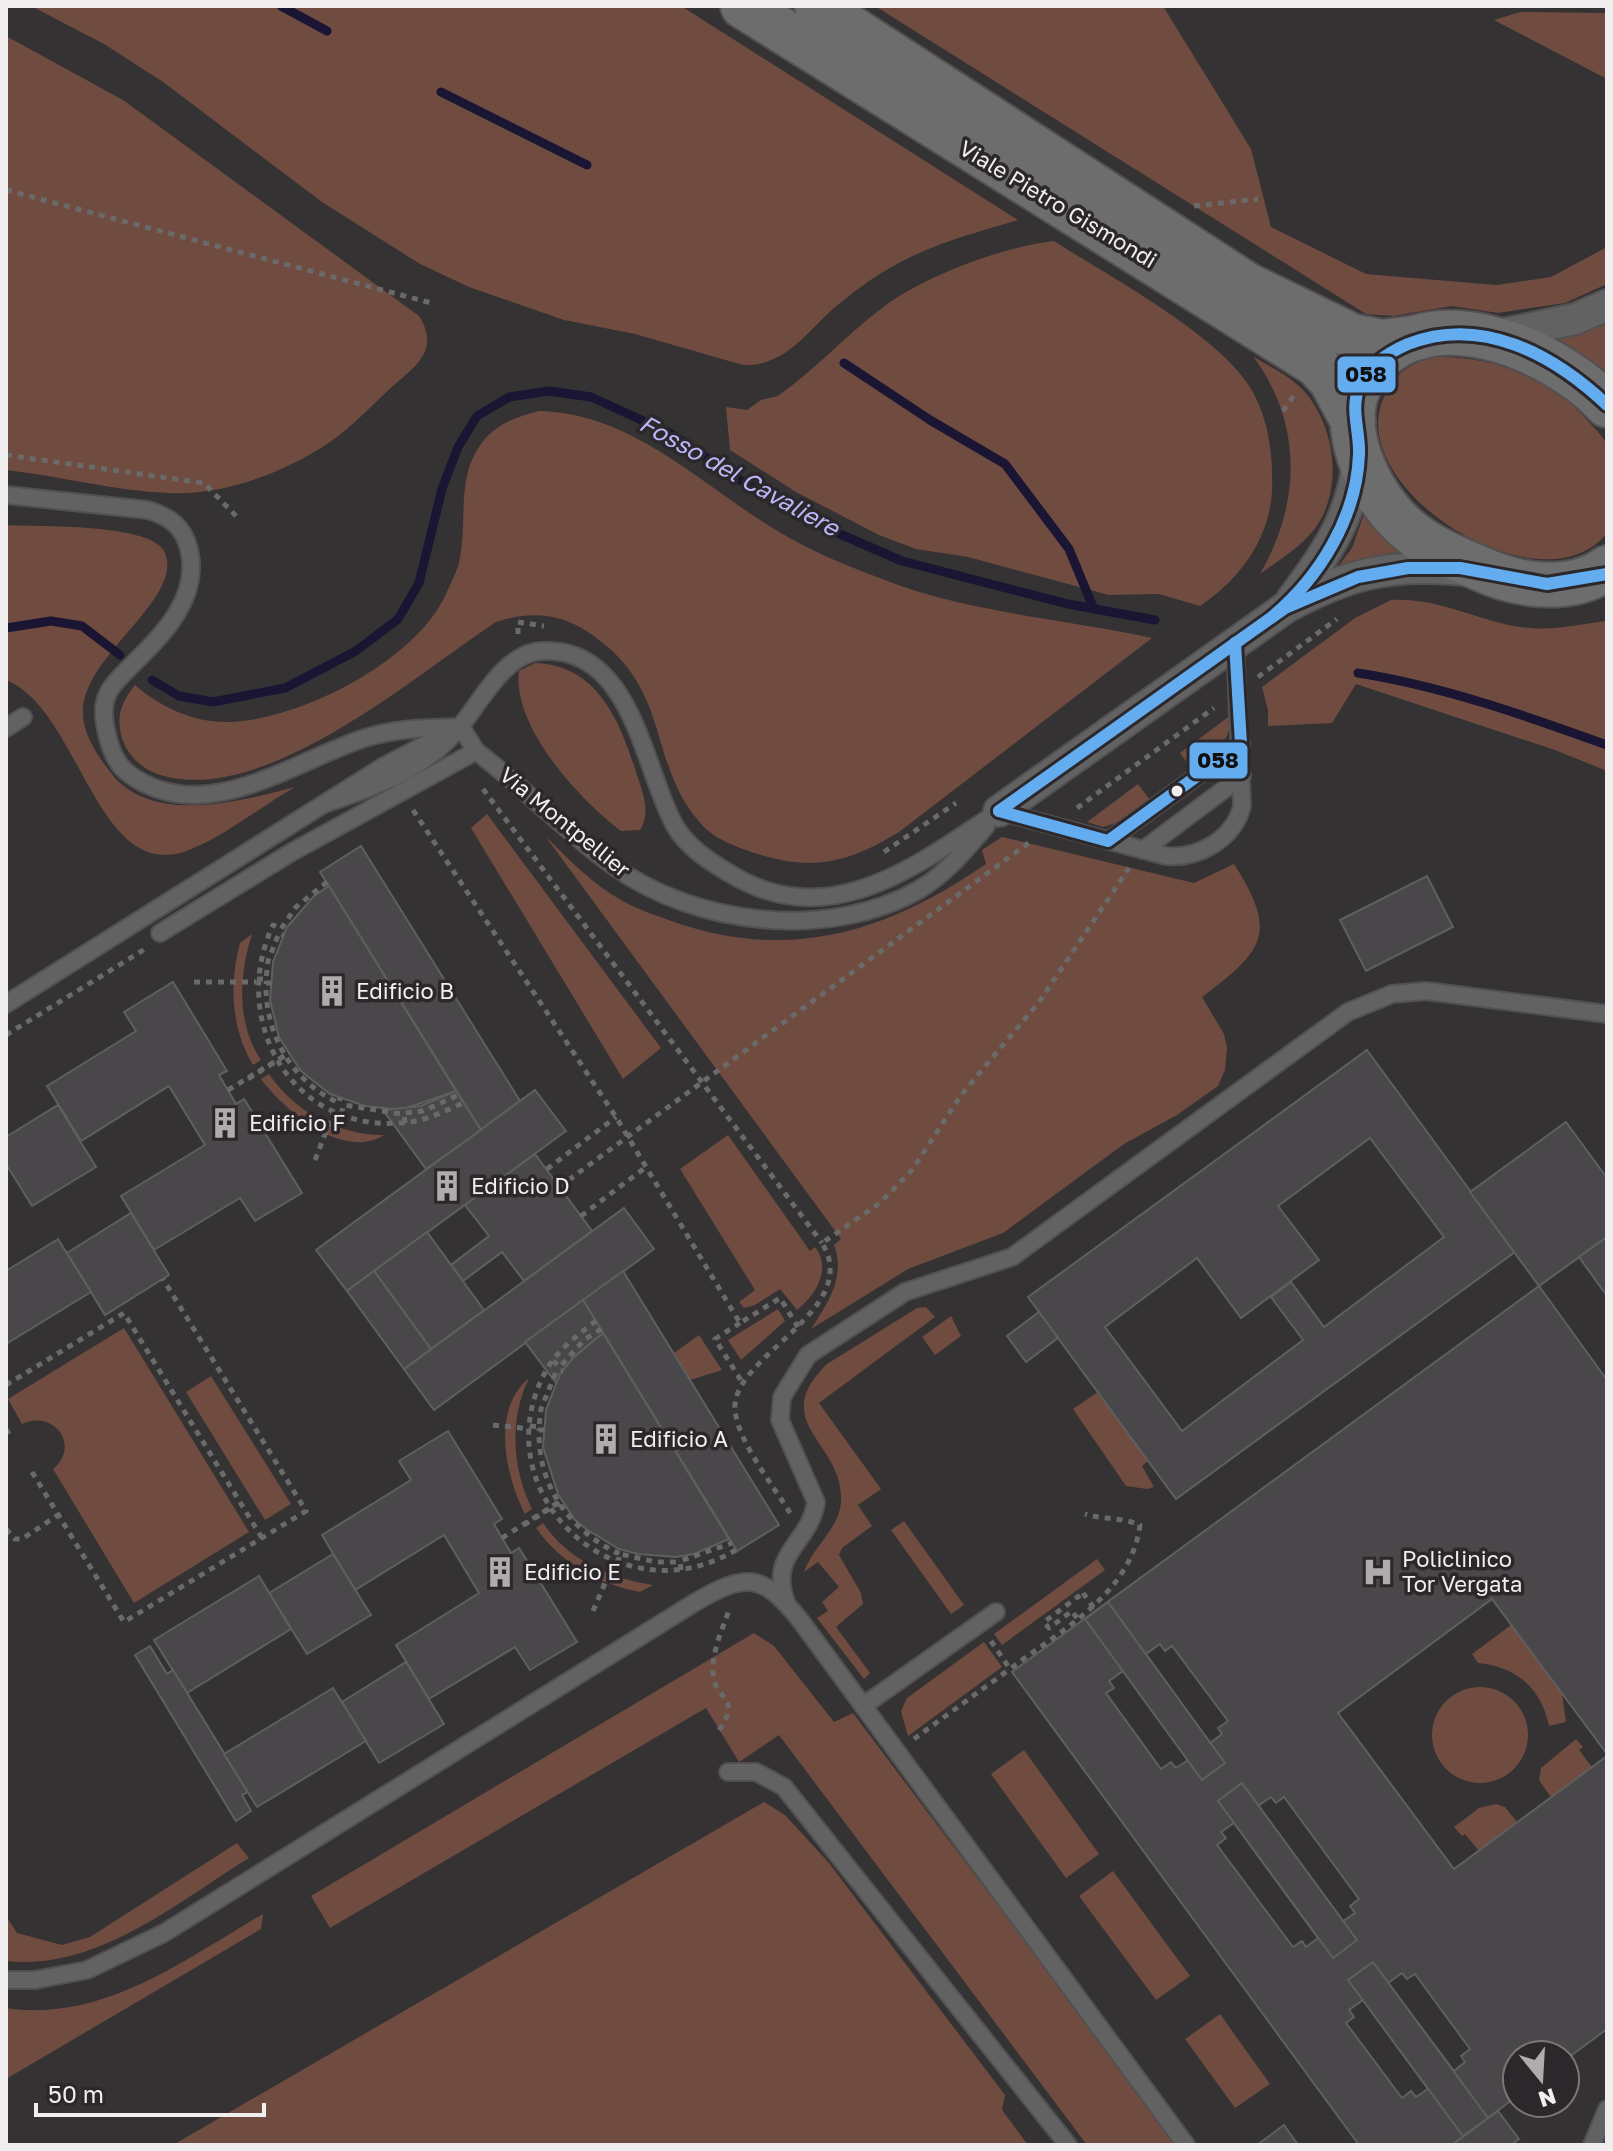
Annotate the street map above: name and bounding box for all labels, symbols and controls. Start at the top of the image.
street label: Viale Pietro Gismondi [955,134,1162,273]
line badge: 058 [1336,355,1397,394]
text: 058 [1345,360,1387,387]
water label: Fosso del Cavaliere [635,408,846,543]
line badge: 058 [1188,741,1249,780]
text: 058 [1197,746,1239,773]
street label: Via Montpellier [494,761,636,883]
unlabelled marker [1169,783,1185,799]
building icon: Edificio B [315,974,349,1008]
place label: Edificio B [356,977,454,1004]
building icon: Edificio F [208,1106,242,1140]
place label: Edificio F [249,1109,345,1136]
building icon: Edificio D [430,1169,464,1203]
place label: Edificio D [471,1172,570,1199]
building icon: Edificio A [589,1422,623,1456]
place label: Edificio A [630,1425,728,1452]
place label: Policlinico Tor Vergata [1402,1545,1522,1597]
building icon: Edificio E [483,1555,517,1589]
hospital icon: Policlinico Tor Vergata [1361,1555,1395,1589]
place label: Edificio E [524,1558,621,1585]
north arrow [1501,2039,1581,2119]
scale bar [36,2067,264,2117]
text: 50 m [48,2079,104,2108]
text: N [1535,2083,1559,2114]

